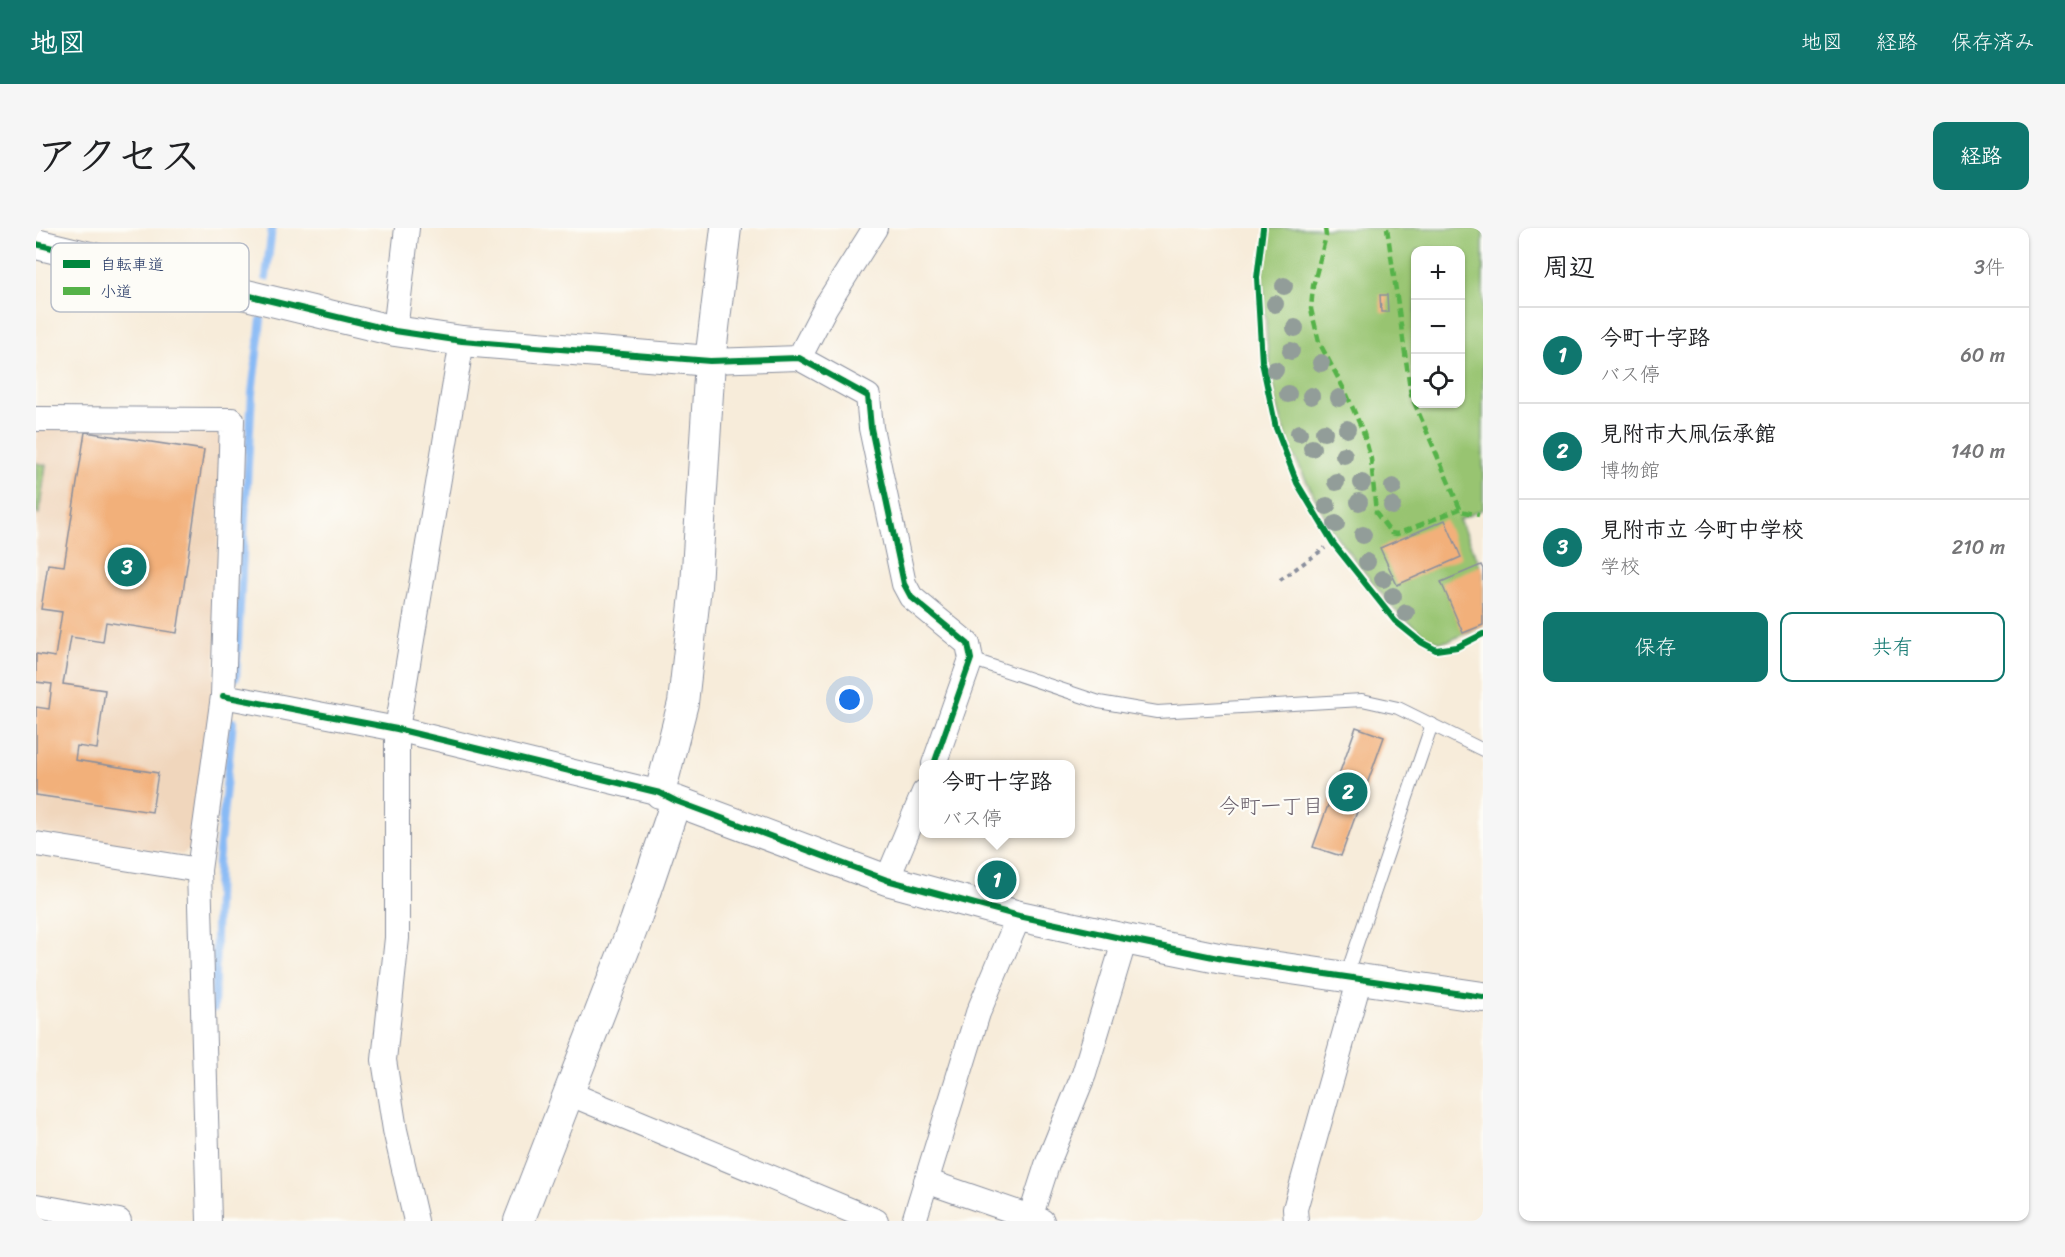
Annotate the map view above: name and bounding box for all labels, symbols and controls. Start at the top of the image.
text: 地図 [30,18,86,67]
text: 地図 [1801,23,1843,61]
text: 経路 [1876,23,1918,61]
text: 保存済み [1951,23,2035,61]
text: アクセス [36,119,201,193]
button: 経路 [1933,122,2029,190]
legend [51,243,249,312]
text: 周辺 [1543,244,1595,290]
map controls [1411,246,1465,408]
button: + [1411,246,1465,300]
text: 自転車道 [100,250,164,279]
text: 3件 [1974,250,2005,285]
text: 小道 [100,277,132,306]
button: − [1411,300,1465,354]
text: 今町十字路 [1600,318,1710,357]
text: 1 [1558,338,1567,373]
text: 60 m [1960,338,2005,373]
button: locate [1411,354,1465,408]
text: バス停 [1600,357,1660,392]
text: 見附市大凧伝承館 [1600,414,1776,453]
text: 2 [1557,434,1568,469]
text: 140 m [1951,434,2005,469]
text: 博物館 [1600,453,1660,488]
text: 見附市立 今町中学校 [1600,510,1804,549]
text: 3 [1557,530,1568,565]
text: 210 m [1952,530,2005,565]
pin: 3 [108,544,146,590]
text: 学校 [1600,549,1640,584]
button: 保存 [1543,612,1768,682]
button: 共有 [1780,612,2005,682]
your location [835,685,864,714]
popup [919,760,1075,838]
text: 今町十字路 [942,762,1052,801]
pin: 2 [1328,770,1368,814]
district label: 今町一丁目 [1219,787,1324,825]
text: バス停 [942,801,1002,836]
pin: 1 [978,858,1016,902]

